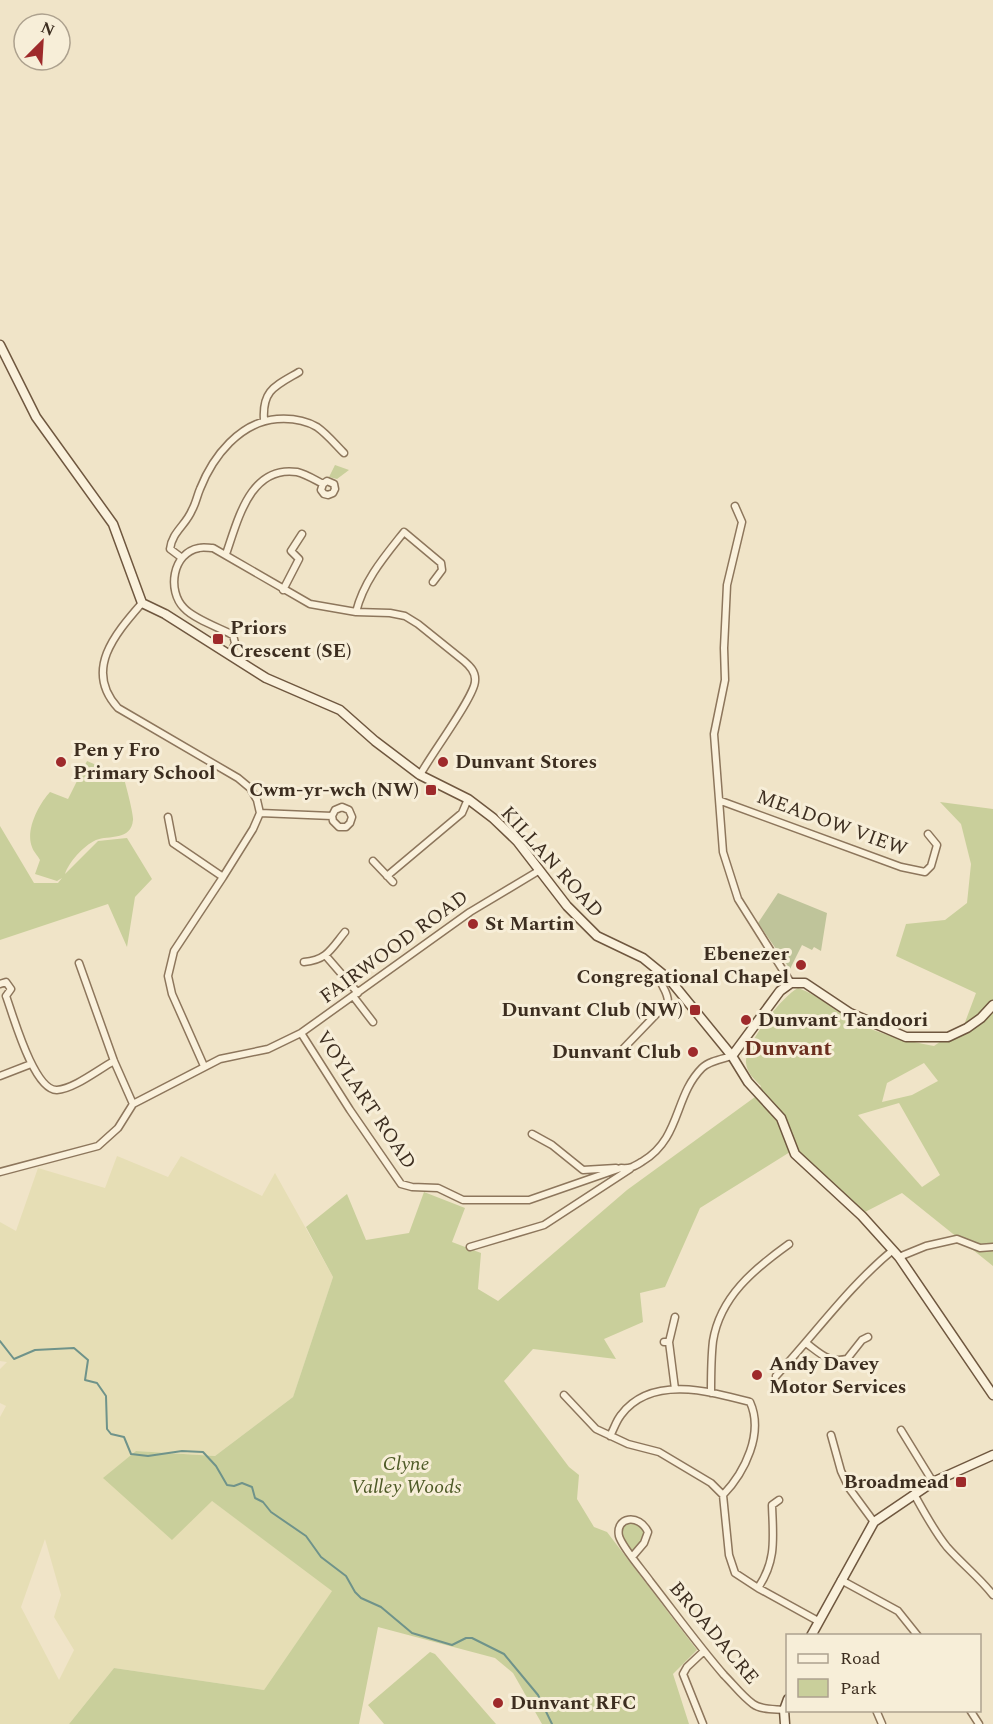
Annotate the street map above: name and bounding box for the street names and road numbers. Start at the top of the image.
street label: MEADOW VIEW [752,782,912,864]
street label: KILLAN ROAD [493,799,611,925]
street label: FAIRWOOD ROAD [313,883,475,1011]
street label: VOYLART ROAD [308,1024,424,1176]
street label: BROADACRE [662,1575,766,1691]

